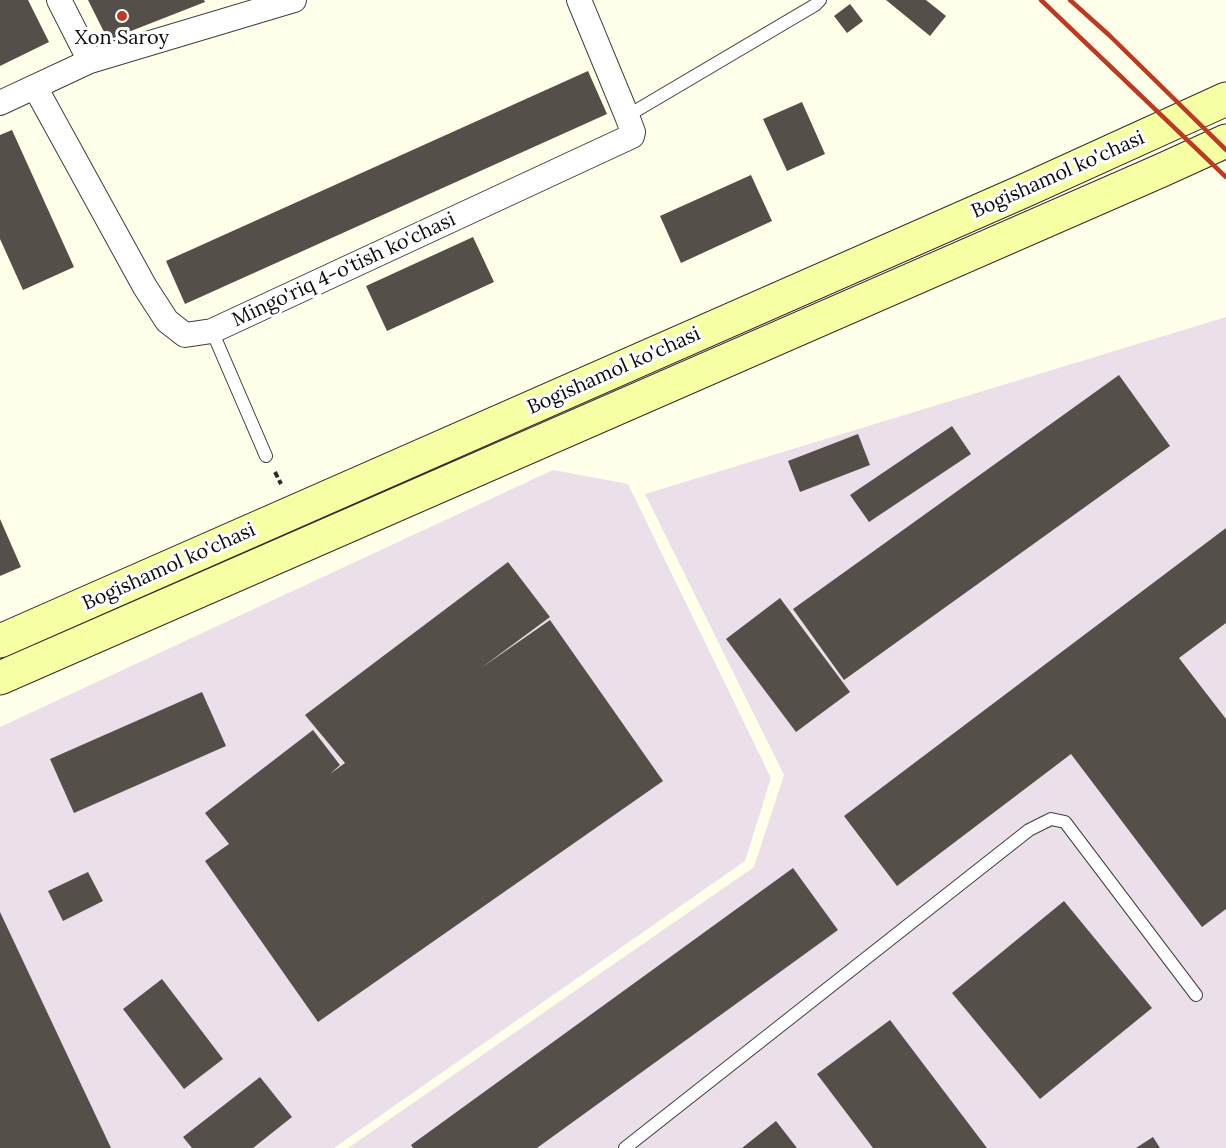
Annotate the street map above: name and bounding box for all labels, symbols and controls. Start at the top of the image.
marker: Xon Saroy [115,9,129,23]
place label: Xon Saroy [75,26,169,50]
street label: Bogishamol ko'chasi [968,126,1148,224]
street label: Mingo'riq 4-o'tish ko'chasi [229,208,459,332]
street label: Bogishamol ko'chasi [524,322,704,420]
street label: Bogishamol ko'chasi [79,518,259,616]

